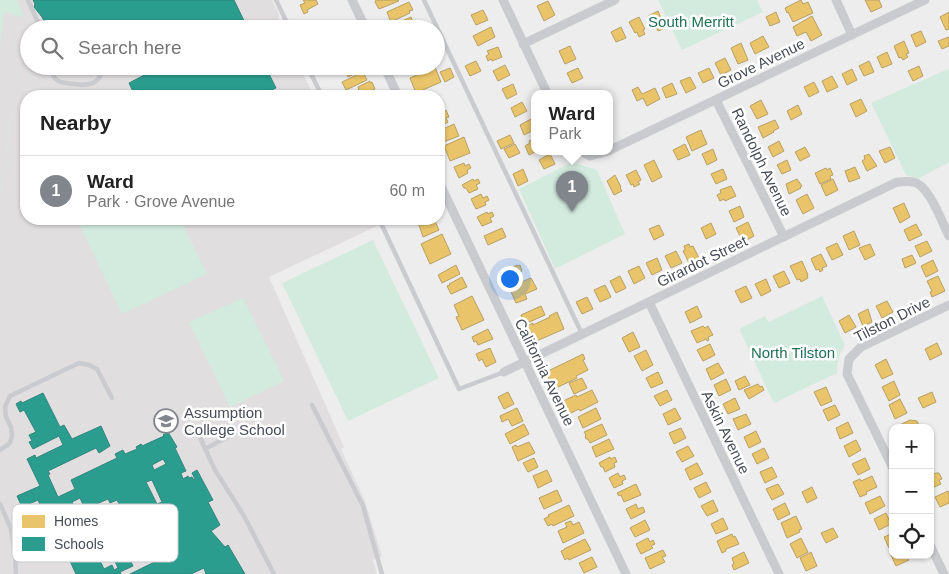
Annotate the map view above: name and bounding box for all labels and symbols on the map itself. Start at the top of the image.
park label: South Merritt [648,13,735,30]
street label: Grove Avenue [715,35,807,91]
street label: Randolph Avenue [728,105,796,219]
pin: 1 [556,171,588,212]
street label: Girardot Street [654,231,751,290]
your location [497,266,523,292]
street label: Tilston Drive [851,293,933,345]
street label: California Avenue [512,316,578,428]
park label: North Tilston [751,344,835,361]
street label: Askin Avenue [698,388,754,476]
place label: Assumption College School [184,404,285,438]
school or university icon: Assumption College School [153,408,179,434]
legend [12,504,178,562]
text: Homes [54,513,98,529]
text: Schools [54,536,104,552]

